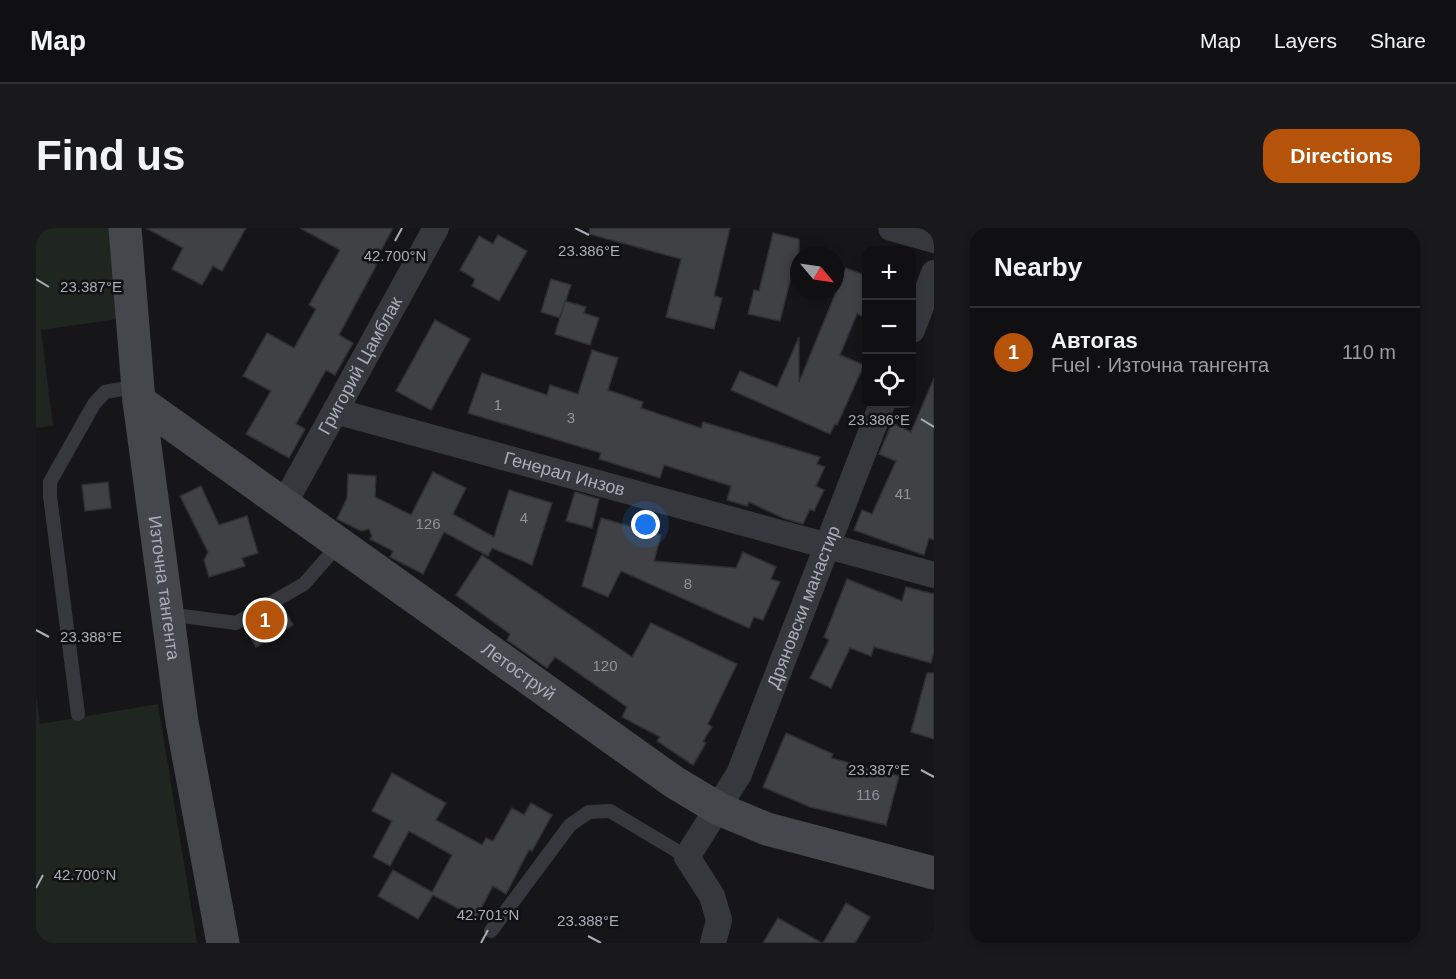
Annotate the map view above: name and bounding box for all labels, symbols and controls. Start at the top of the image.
text: Map [30,25,86,56]
text: Map [1200,29,1241,52]
text: Layers [1274,29,1337,52]
text: Share [1370,29,1426,52]
button: Directions [1263,129,1420,183]
text: Find us [36,132,185,179]
text: 23.386°E [558,242,620,259]
north arrow [790,246,844,300]
map controls [862,246,916,408]
button: + [862,246,916,300]
text: 42.700°N [364,247,426,264]
text: Nearby [994,252,1082,282]
text: 23.387°E [60,278,122,295]
street label: Григорий Цамблак [314,293,406,438]
button: − [862,300,916,354]
text: Автогаѕ [1051,328,1138,353]
text: 1 [1008,341,1019,363]
text: 110 m [1342,341,1396,363]
button: locate [862,354,916,408]
text: Fuel · Източна тангента [1051,354,1269,376]
house number: 1 [494,396,502,413]
house number: 3 [567,409,575,426]
text: 23.386°E [848,411,910,428]
street label: Генерал Инзов [502,448,627,500]
house number: 41 [895,485,911,502]
house number: 4 [520,509,528,526]
your location [631,510,660,539]
street label: Източна тангента [144,514,184,662]
house number: 126 [415,515,441,532]
street label: Дряновски манастир [763,523,844,691]
house number: 8 [684,575,692,592]
pin: 1 [246,598,284,642]
text: 23.388°E [60,628,122,645]
street label: Летоструй [478,638,559,704]
house number: 120 [592,657,618,674]
text: 23.387°E [848,761,910,778]
house number: 116 [856,786,880,803]
text: 42.700°N [54,866,116,883]
text: 42.701°N [457,906,519,923]
text: 23.388°E [557,912,619,929]

